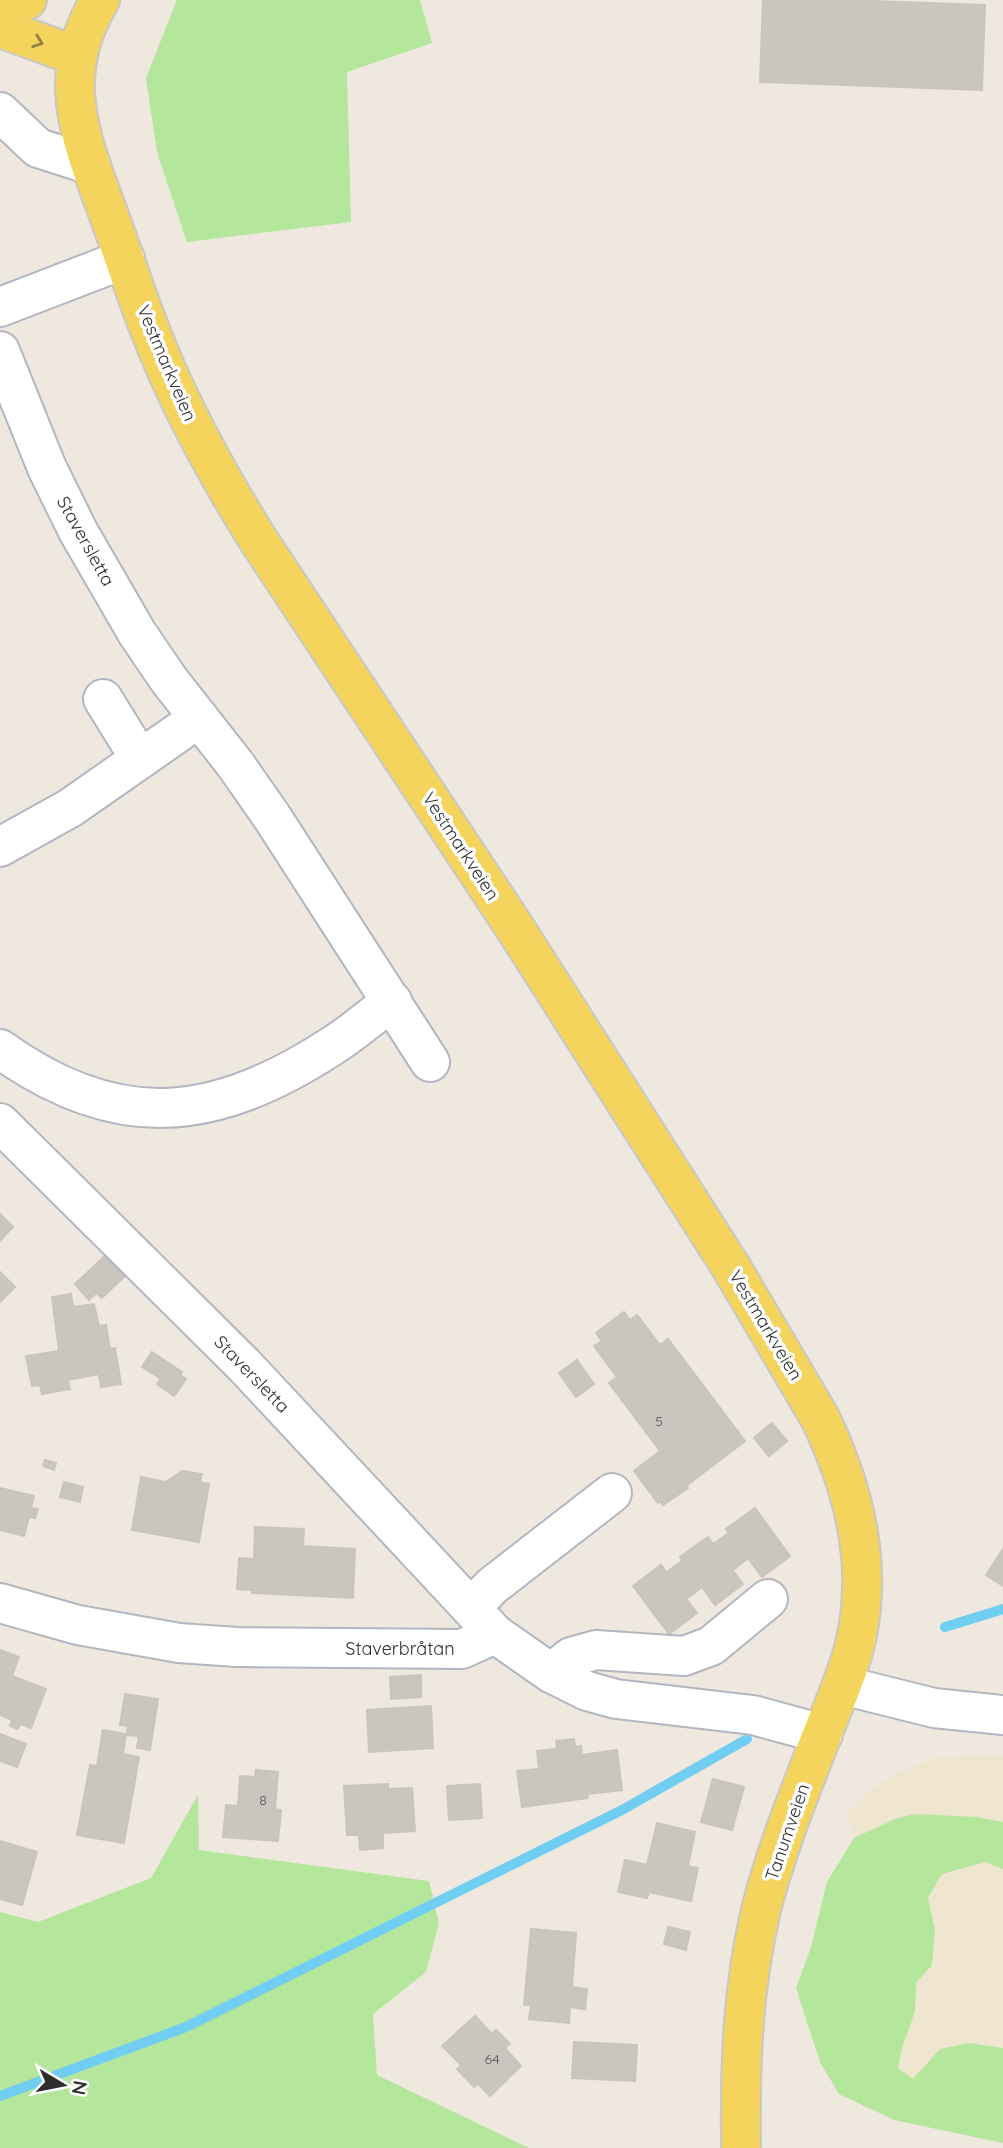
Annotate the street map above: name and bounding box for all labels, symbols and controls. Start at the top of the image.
one-way arrow [32,34,44,48]
street label: Vestmarkveien [132,301,202,425]
street label: Staversletta [52,492,120,590]
street label: Vestmarkveien [418,788,504,904]
street label: Vestmarkveien [724,1266,808,1384]
street label: Staversletta [209,1330,295,1418]
house number: 5 [655,1412,663,1430]
street label: Staverbråtan [345,1637,455,1660]
street label: Tanumveien [760,1781,814,1883]
house number: 8 [259,1791,267,1809]
north arrow [28,2050,98,2120]
house number: 64 [484,2050,500,2068]
text: N [67,2079,93,2097]

